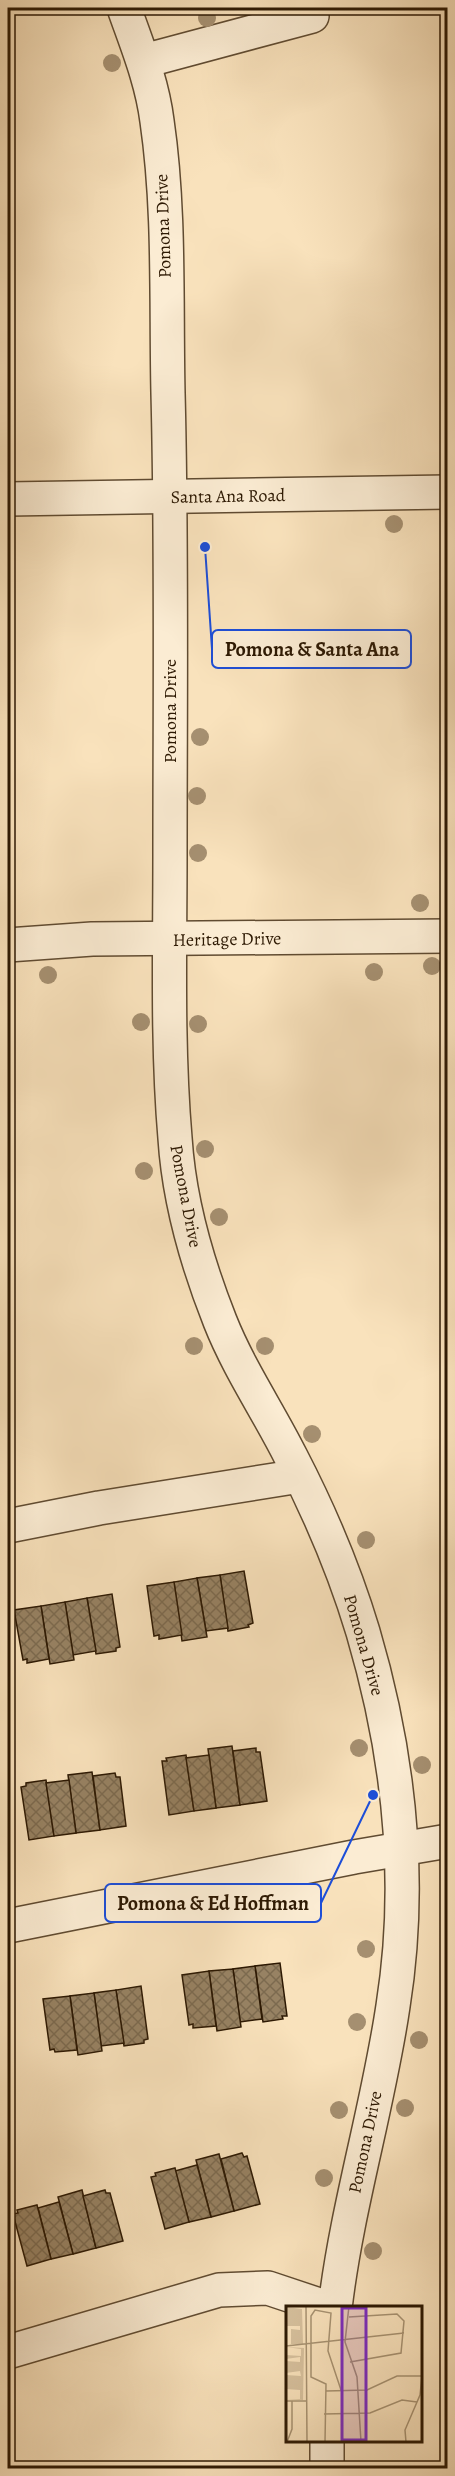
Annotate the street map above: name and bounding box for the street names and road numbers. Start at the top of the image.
street label: Pomona Drive [149,173,177,279]
street label: Santa Ana Road [170,483,286,509]
street label: Pomona Drive [158,659,182,763]
street label: Heritage Drive [172,926,282,952]
street label: Pomona Drive [164,1143,208,1249]
street label: Pomona Drive [338,1592,390,1698]
street label: Pomona Drive [342,2089,388,2195]

